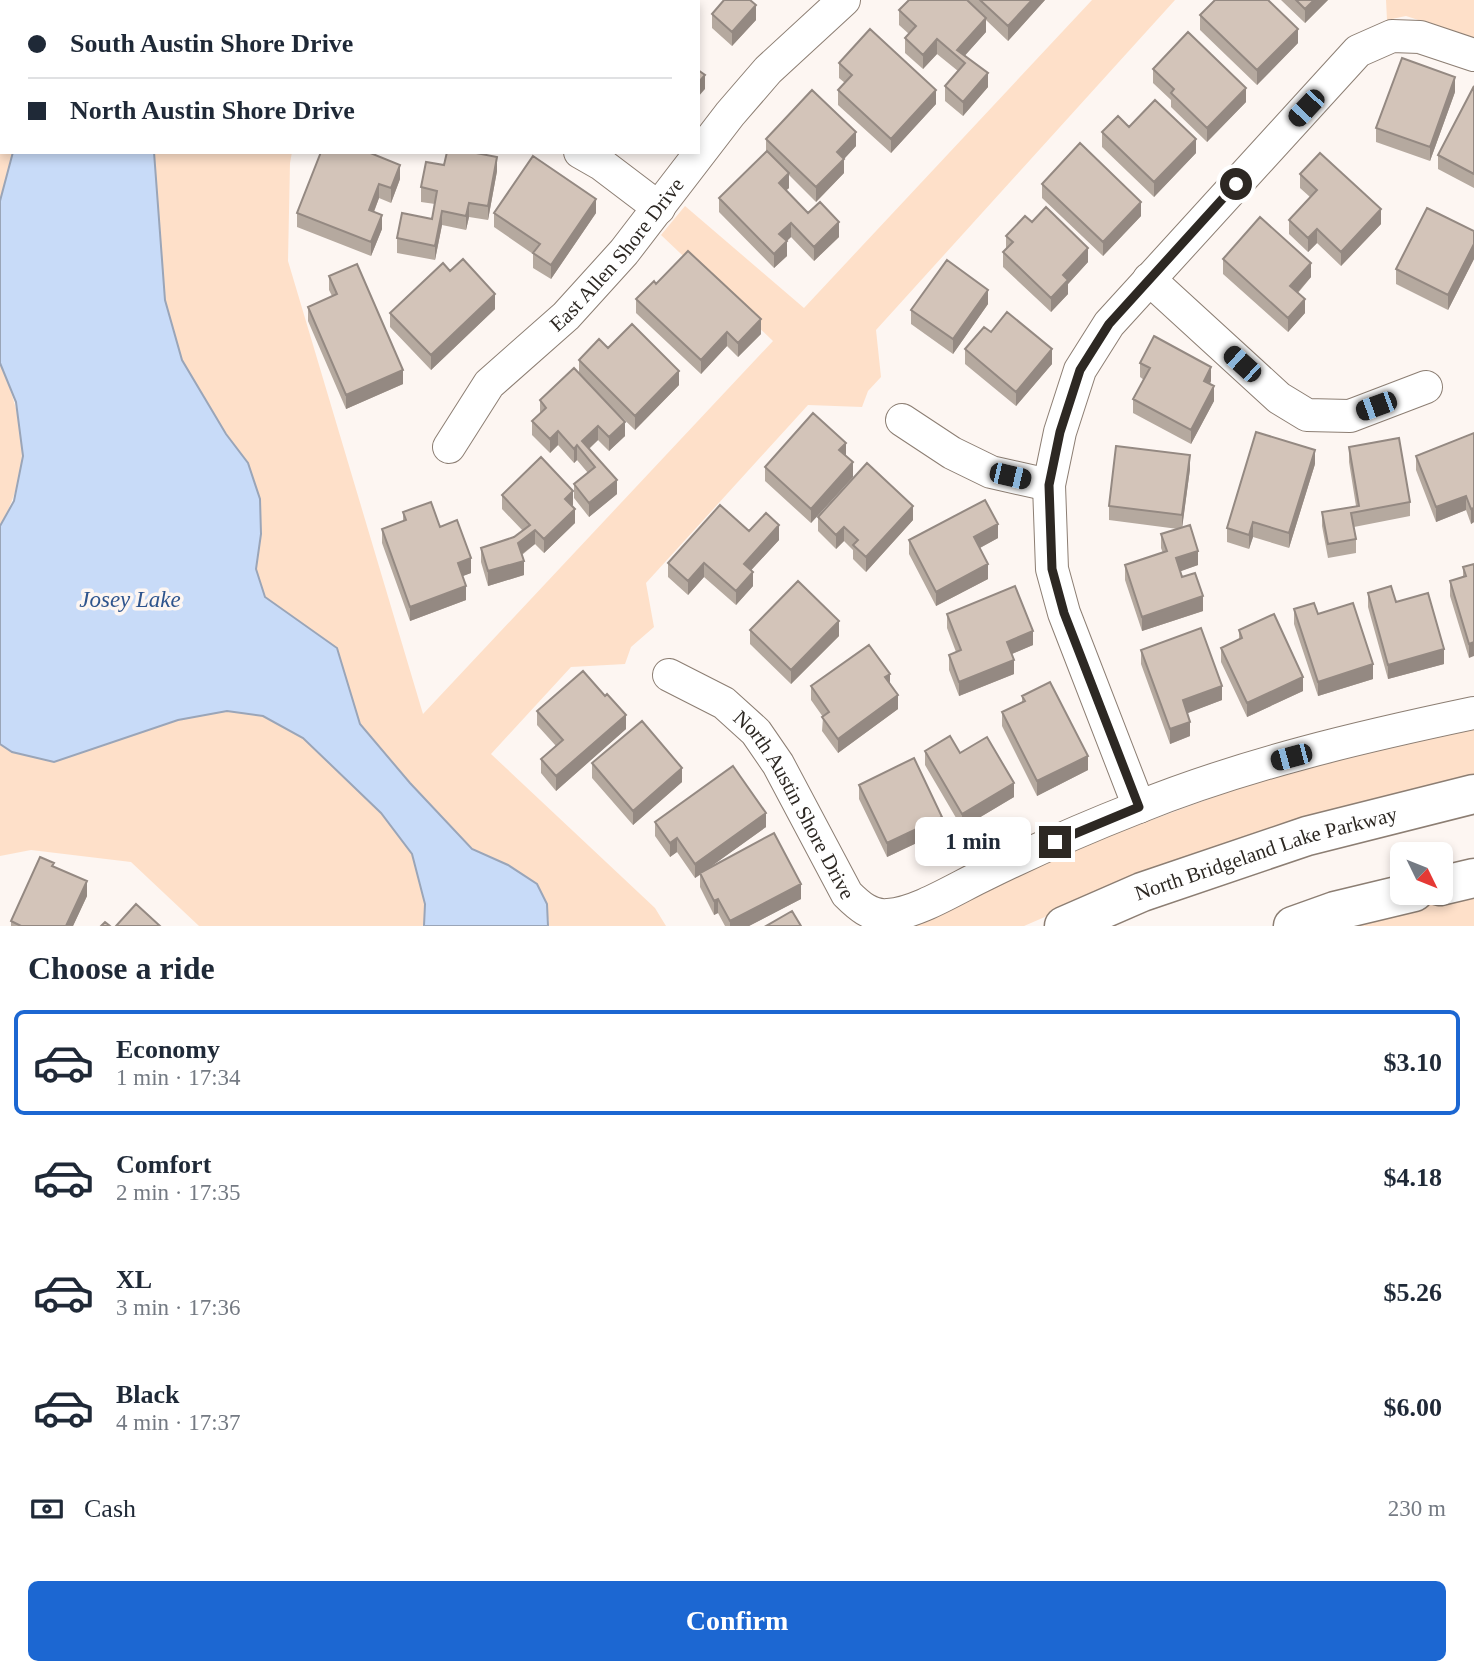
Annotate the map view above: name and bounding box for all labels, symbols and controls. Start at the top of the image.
text: South Austin Shore Drive [70,29,353,58]
car [1284,85,1329,131]
text: North Austin Shore Drive [70,96,355,125]
route start [1220,168,1252,200]
street label: East Allen Shore Drive [545,173,689,337]
car [1220,342,1265,386]
car [1353,389,1400,423]
car [988,461,1033,491]
water label: Josey Lake [79,587,181,612]
street label: North Austin Shore Drive [729,706,860,903]
car [1268,741,1315,773]
street label: North Bridgeland Lake Parkway [1132,802,1400,906]
callout: 1 min [915,818,1030,866]
route end [1039,826,1071,858]
text: 1 min [945,829,1001,854]
north arrow [1390,842,1452,905]
map controls [1390,842,1453,905]
text: Choose a ride [28,950,215,986]
icon: car [32,1031,95,1094]
text: Economy [116,1035,220,1064]
text: $3.10 [1384,1048,1442,1077]
text: 1 min · 17:34 [116,1065,241,1090]
icon: car [32,1146,95,1209]
text: Comfort [116,1150,211,1179]
text: $4.18 [1384,1163,1442,1192]
text: 2 min · 17:35 [116,1180,241,1205]
icon: car [32,1261,95,1324]
text: XL [116,1265,152,1294]
text: $5.26 [1384,1278,1442,1307]
text: 3 min · 17:36 [116,1295,241,1320]
icon: car [32,1376,95,1439]
text: Black [116,1380,180,1409]
text: $6.00 [1384,1393,1442,1422]
text: 4 min · 17:37 [116,1410,241,1435]
icon: cash [28,1490,66,1528]
text: Cash [84,1494,136,1523]
text: 230 m [1388,1496,1446,1521]
button: Confirm [28,1581,1446,1661]

